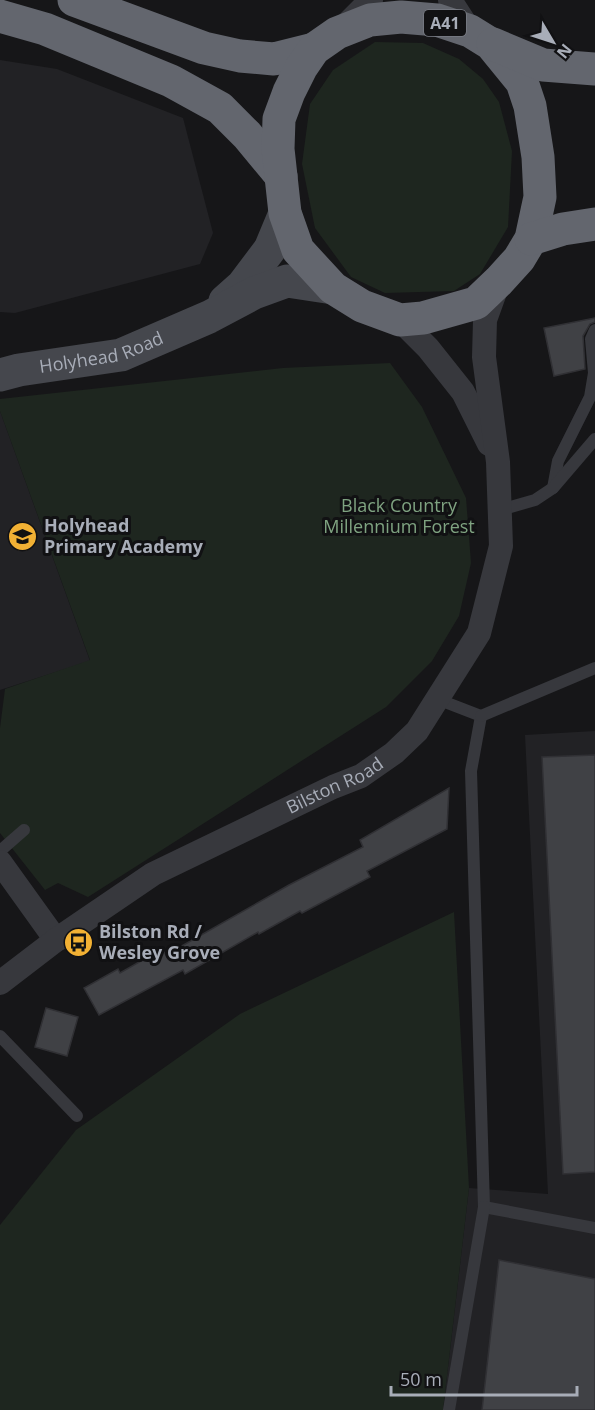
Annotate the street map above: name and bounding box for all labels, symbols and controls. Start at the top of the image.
road number: A41 [424,10,466,36]
north arrow [523,12,583,72]
text: N [552,39,577,63]
street label: Holyhead Road [37,325,167,378]
park label: Black Country Millennium Forest [323,493,475,538]
place label: Holyhead Primary Academy [44,513,204,558]
school or university icon: Holyhead Primary Academy [7,520,39,552]
street label: Bilston Road [282,751,388,819]
place label: Bilston Rd / Wesley Grove [99,919,220,964]
bus stop icon: Bilston Rd / Wesley Grove [62,926,94,958]
scale bar [391,1359,577,1397]
text: 50 m [400,1367,442,1391]

